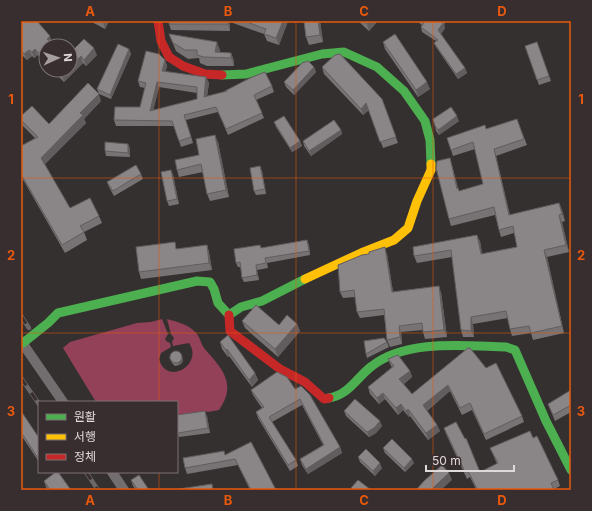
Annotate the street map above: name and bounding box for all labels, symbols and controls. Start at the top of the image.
text: A [85,3,95,19]
text: B [224,3,233,19]
text: C [359,3,369,19]
text: D [497,3,507,19]
north arrow [38,38,78,78]
text: N [61,53,75,62]
text: 1 [8,91,14,107]
text: 1 [578,91,584,107]
text: 2 [7,247,15,263]
text: 2 [577,247,585,263]
legend [38,401,178,473]
text: 3 [7,403,15,419]
text: 3 [577,403,585,419]
text: 원활 [74,409,96,424]
text: 서행 [74,429,96,444]
scale bar [426,447,514,473]
text: 정체 [74,449,96,464]
text: 50 m [432,453,461,468]
text: A [85,492,95,508]
text: B [224,492,233,508]
text: C [359,492,369,508]
text: D [497,492,507,508]

